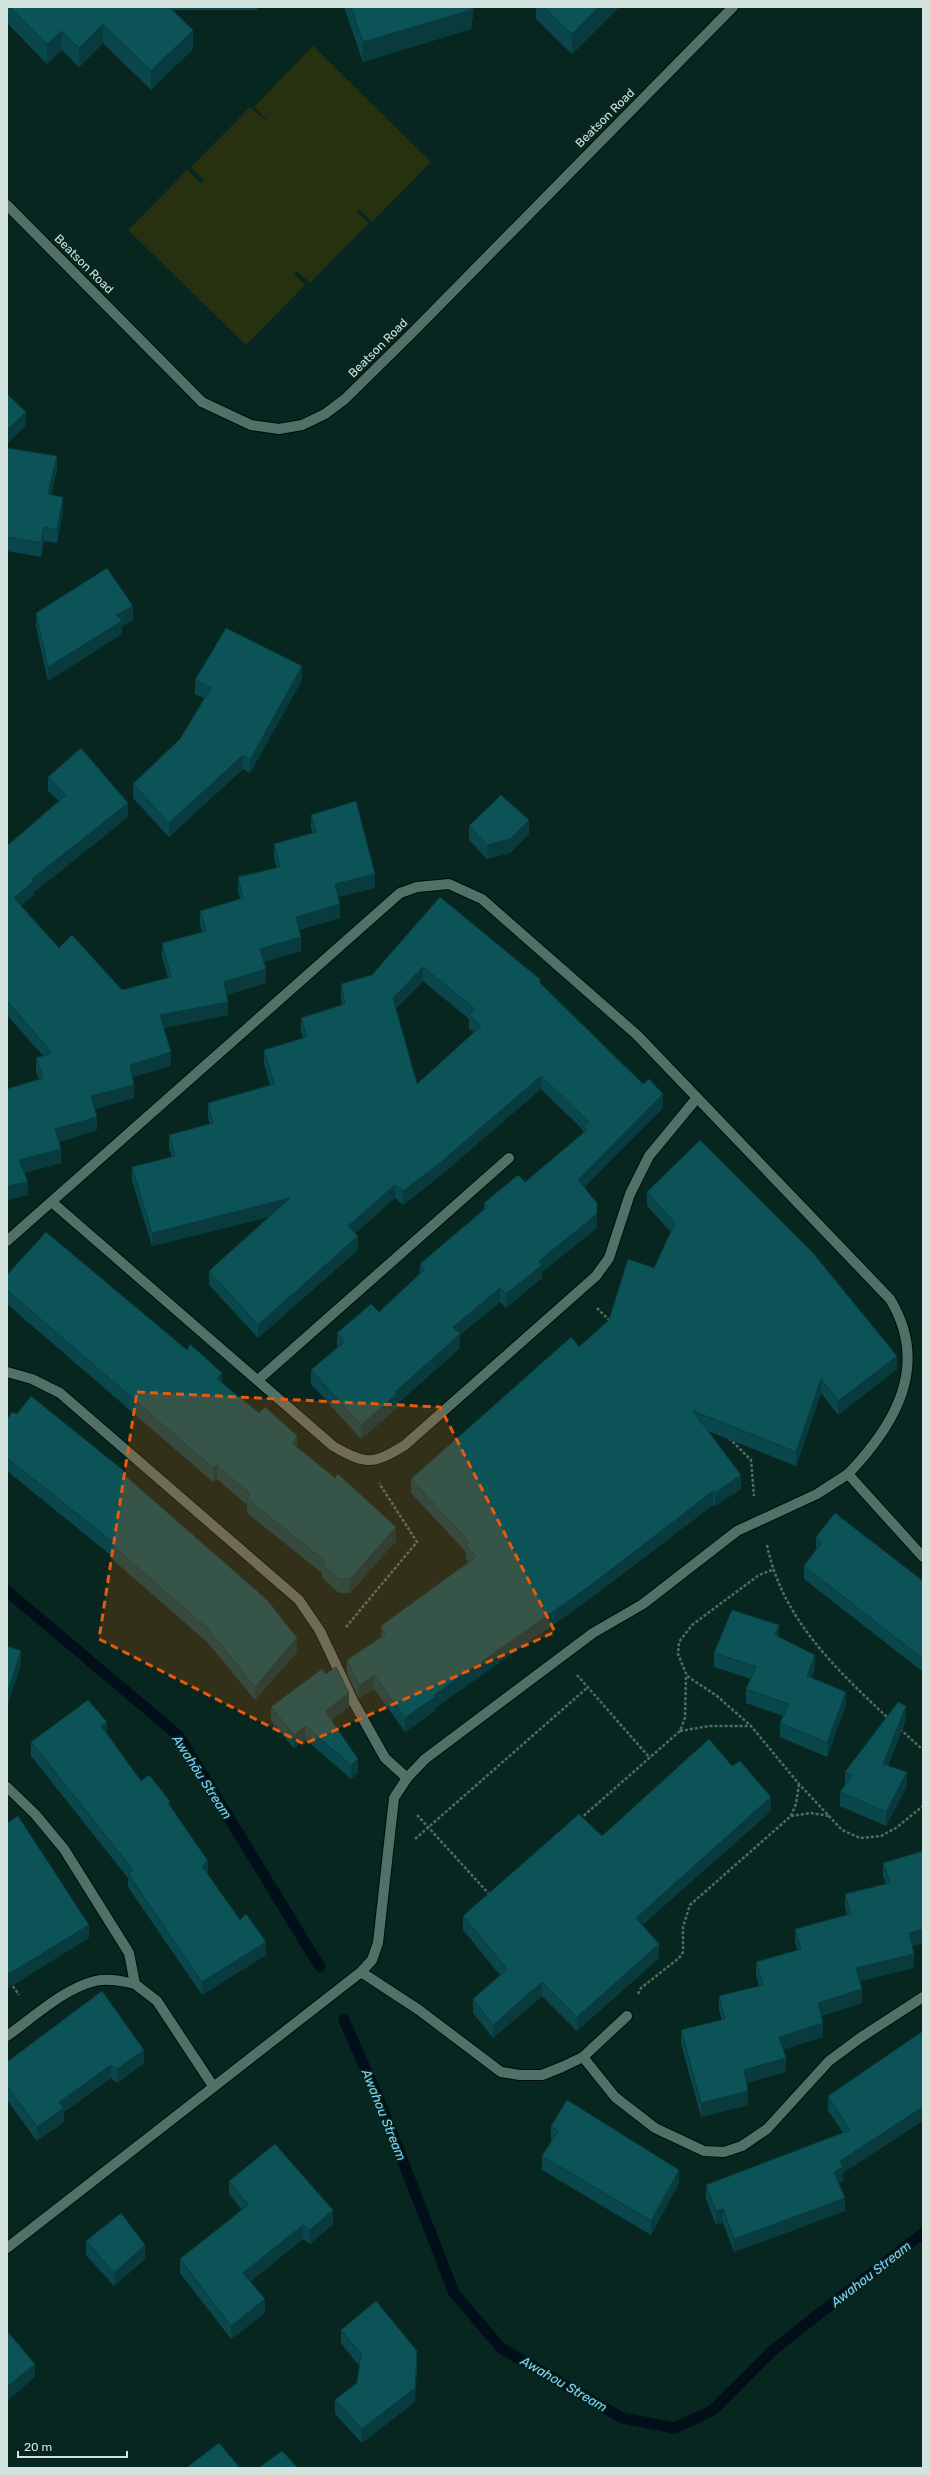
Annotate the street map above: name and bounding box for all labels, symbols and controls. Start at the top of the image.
street label: Beatson Road [573,86,637,150]
street label: Beatson Road [52,232,116,296]
street label: Beatson Road [346,316,410,380]
water label: Awahōu Stream [169,1731,235,1822]
water label: Awahou Stream [358,2066,409,2163]
water label: Awahou Stream [827,2238,914,2310]
water label: Awahou Stream [517,2353,610,2415]
scale bar [18,2433,127,2459]
text: 20 m [24,2440,52,2454]

